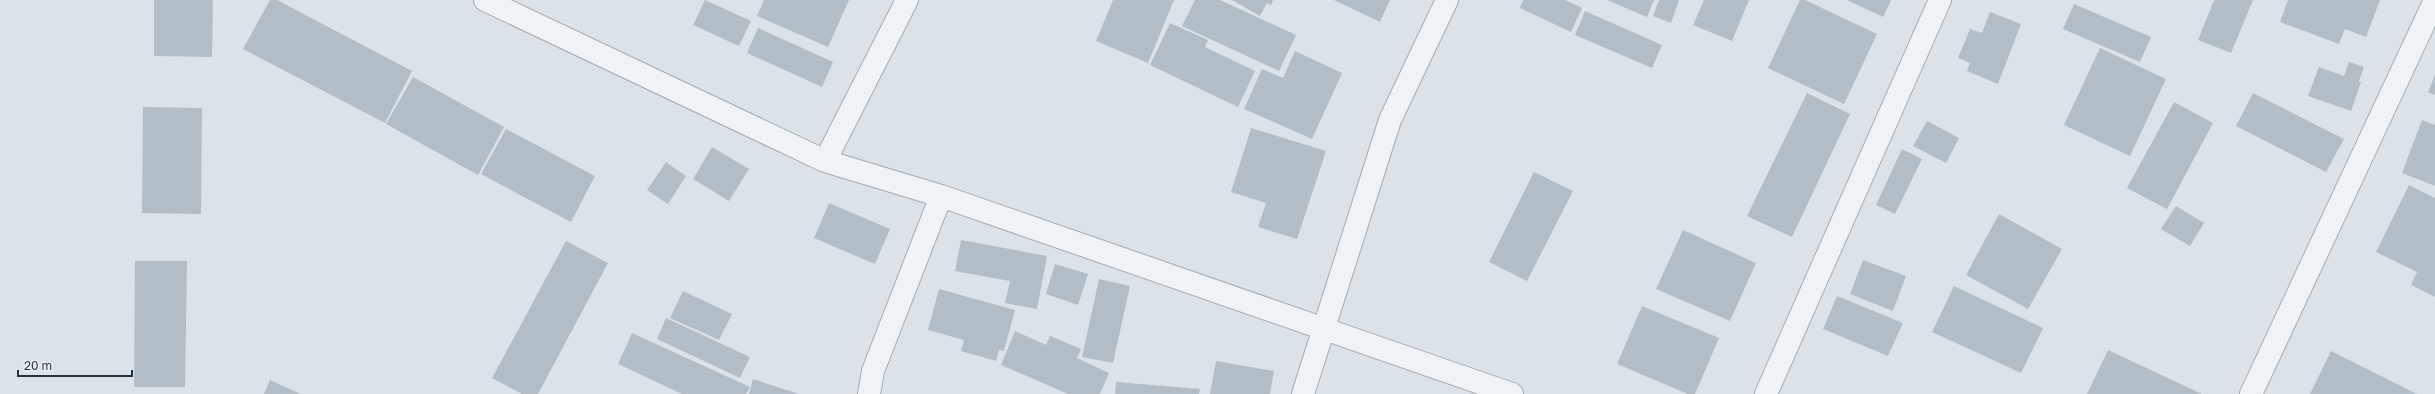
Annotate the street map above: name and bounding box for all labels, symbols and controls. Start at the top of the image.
scale bar [18,352,132,378]
text: 20 m [24,358,52,373]

